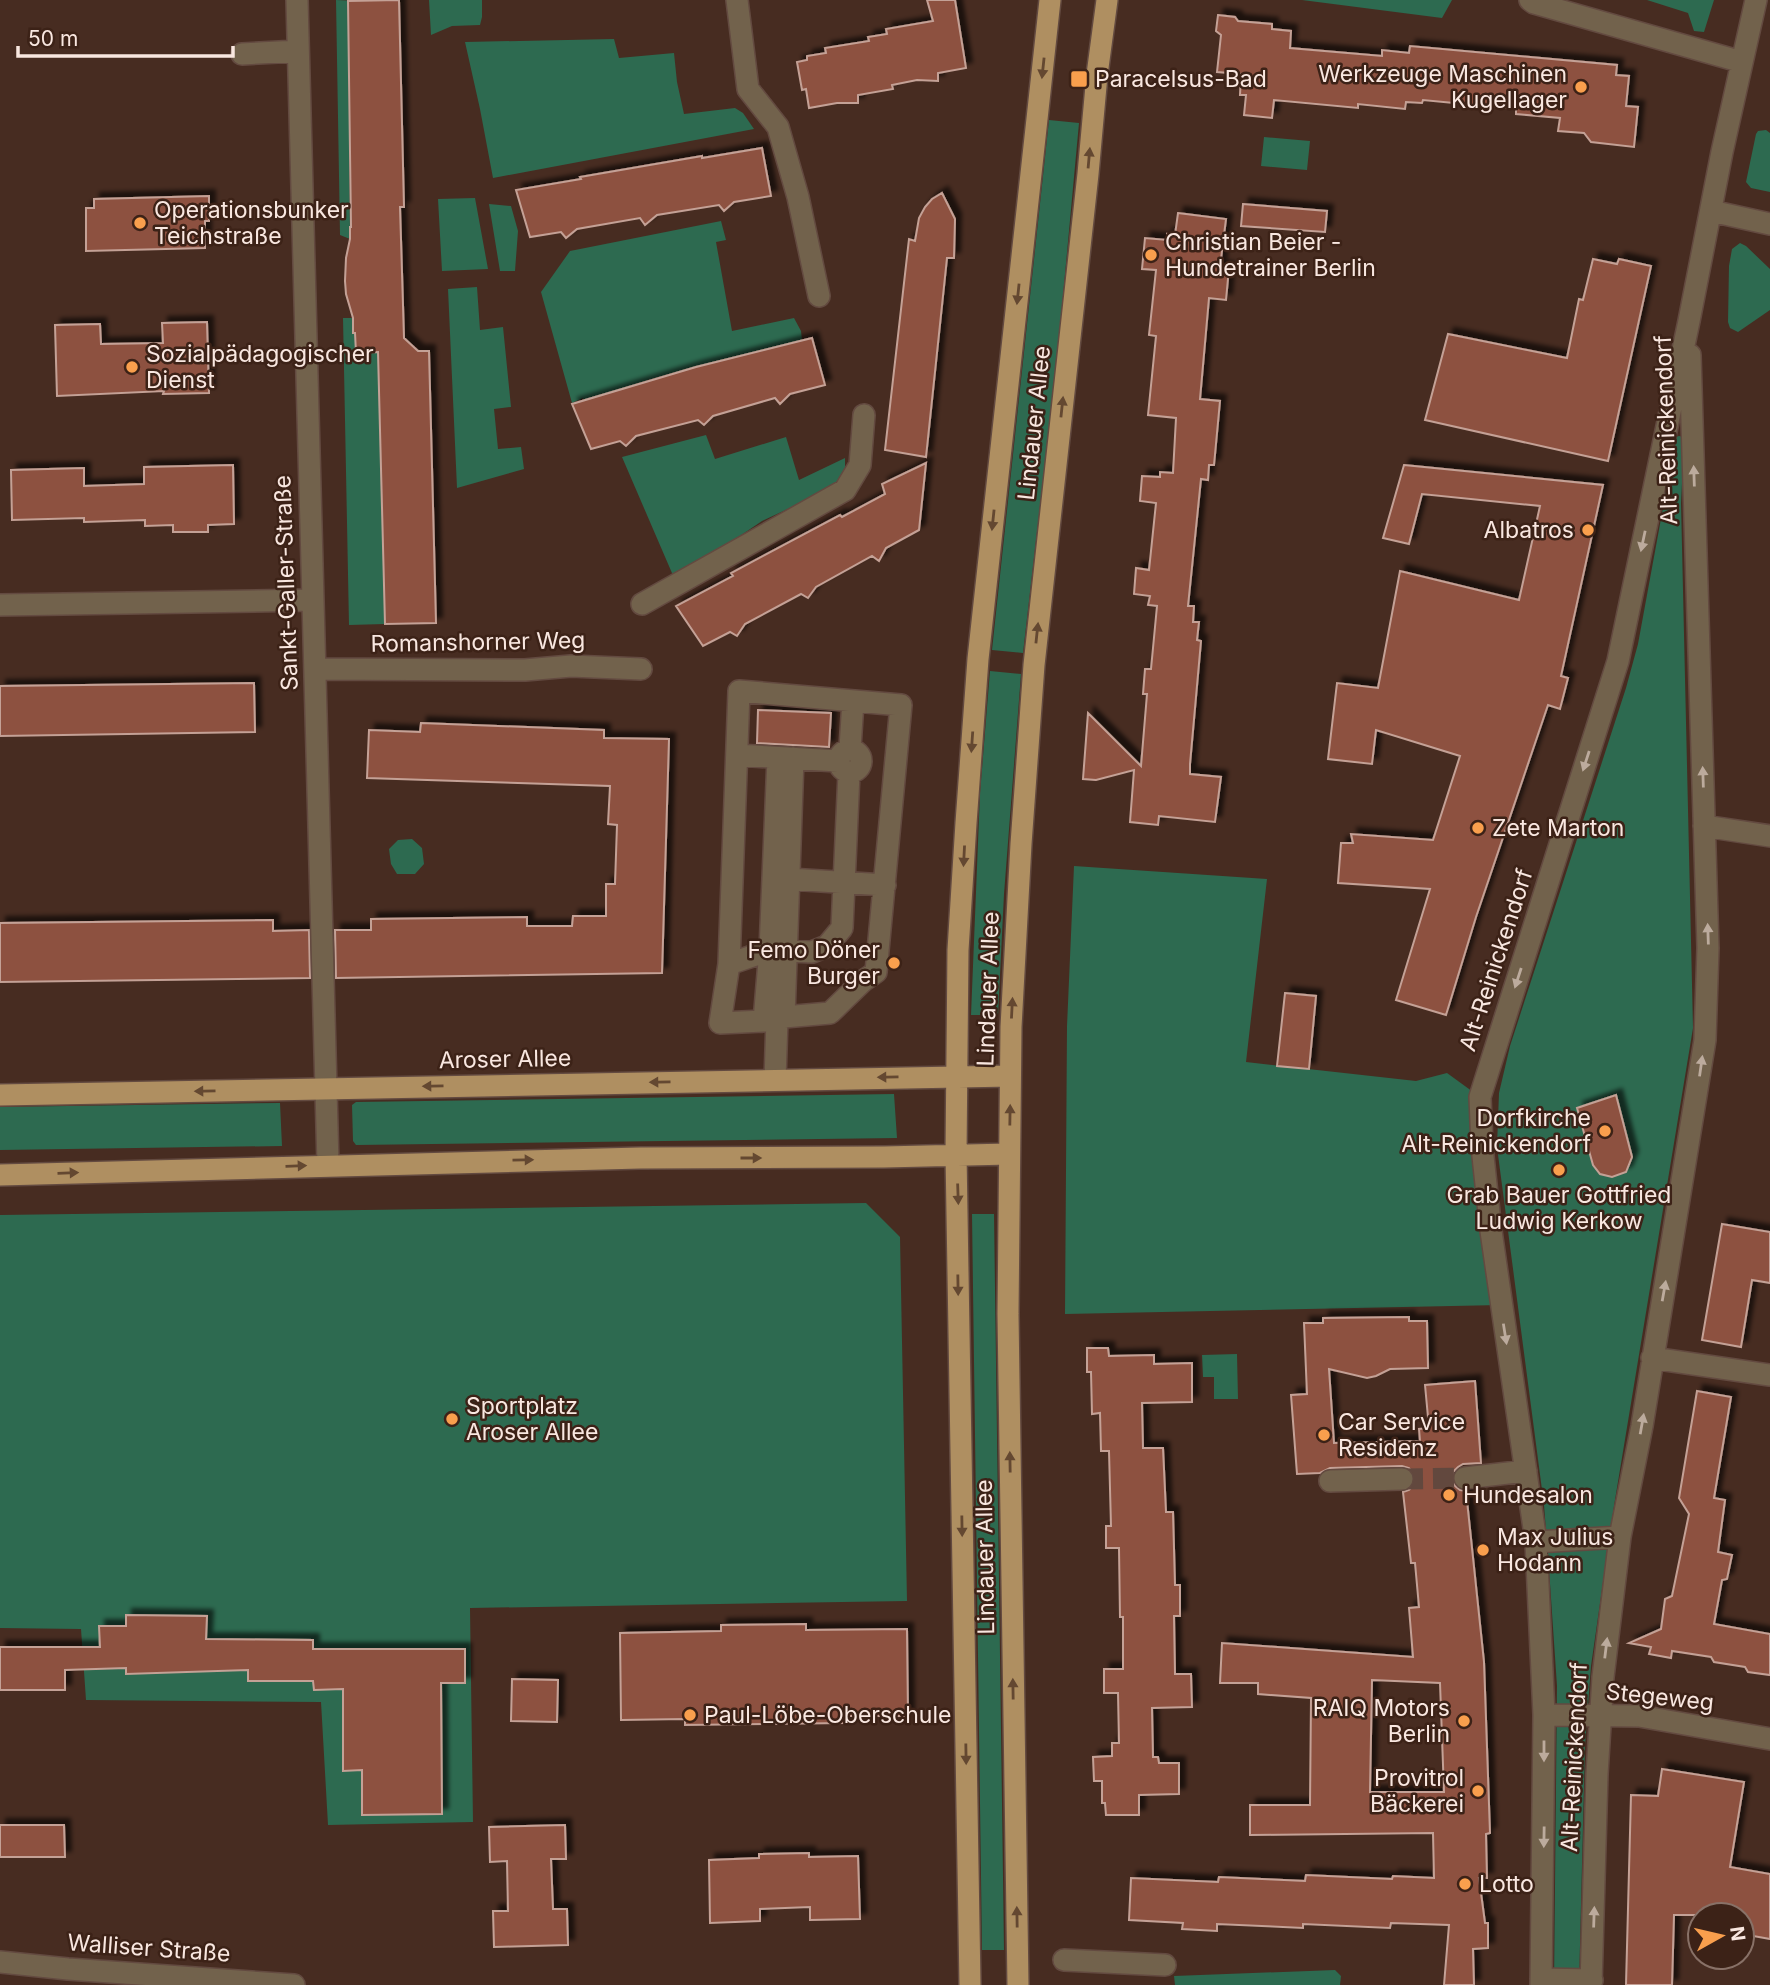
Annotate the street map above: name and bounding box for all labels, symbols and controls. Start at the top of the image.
scale bar [18,14,233,58]
text: 50 m [28,26,78,51]
one-way arrow [1037,57,1048,79]
place label: Werkzeuge Maschinen Kugellager [1318,60,1567,114]
place label: Paracelsus-Bad [1095,65,1267,93]
marker: Paracelsus-Bad [1069,69,1089,89]
marker: Werkzeuge Maschinen Kugellager [1573,79,1589,95]
one-way arrow [1084,147,1095,169]
place label: Operationsbunker Teichstraße [154,196,349,250]
marker: Operationsbunker Teichstraße [132,215,148,231]
place label: Christian Beier - Hundetrainer Berlin [1165,228,1376,282]
marker: Christian Beier - Hundetrainer Berlin [1143,247,1159,263]
one-way arrow [1012,283,1023,305]
street label: Alt-Reinickendorf [1649,334,1683,525]
place label: Sozialpädagogischer Dienst [146,340,374,394]
street label: Lindauer Allee [1012,344,1056,502]
marker: Sozialpädagogischer Dienst [124,359,140,375]
one-way arrow [1057,396,1068,418]
one-way arrow [1689,464,1700,486]
street label: Sankt-Galler-Straße [268,475,304,691]
one-way arrow [988,509,999,531]
place label: Albatros [1484,516,1574,544]
marker: Albatros [1580,522,1596,538]
one-way arrow [1638,530,1649,552]
one-way arrow [1032,622,1043,644]
street label: Romanshorner Weg [370,626,586,658]
one-way arrow [966,731,977,753]
one-way arrow [1581,751,1591,772]
one-way arrow [1697,765,1708,787]
place label: Zete Marton [1492,814,1624,842]
marker: Zete Marton [1470,820,1486,836]
one-way arrow [958,845,969,867]
street label: Alt-Reinickendorf [1453,865,1539,1055]
street label: Lindauer Allee [971,911,1005,1067]
one-way arrow [1702,923,1713,945]
place label: Femo Döner Burger [747,936,880,990]
marker: Femo Döner Burger [886,955,902,971]
one-way arrow [1512,968,1522,989]
one-way arrow [1006,997,1017,1019]
street label: Aroser Allee [439,1044,571,1074]
one-way arrow [1695,1055,1706,1077]
one-way arrow [876,1072,898,1083]
one-way arrow [649,1076,671,1088]
one-way arrow [422,1080,444,1092]
one-way arrow [194,1085,216,1096]
one-way arrow [1004,1104,1015,1126]
place label: Dorfkirche Alt-Reinickendorf [1401,1104,1591,1158]
marker: Dorfkirche Alt-Reinickendorf [1597,1123,1613,1139]
one-way arrow [740,1152,762,1164]
one-way arrow [512,1155,534,1166]
one-way arrow [285,1160,307,1172]
marker: Grab Bauer Gottfried Ludwig Kerkow [1551,1162,1567,1178]
one-way arrow [57,1167,79,1179]
place label: Grab Bauer Gottfried Ludwig Kerkow [1447,1181,1671,1235]
one-way arrow [952,1183,963,1205]
one-way arrow [953,1275,964,1297]
one-way arrow [1659,1280,1670,1302]
one-way arrow [1500,1323,1511,1345]
place label: Sportplatz Aroser Allee [466,1392,598,1446]
place label: Car Service Residenz [1338,1408,1465,1462]
marker: Sportplatz Aroser Allee [444,1411,460,1427]
one-way arrow [1637,1413,1648,1435]
marker: Car Service Residenz [1316,1427,1332,1443]
one-way arrow [1004,1451,1016,1473]
street label: Lindauer Allee [970,1479,1000,1635]
place label: Hundesalon [1463,1481,1593,1509]
marker: Hundesalon [1441,1487,1457,1503]
one-way arrow [956,1515,968,1537]
place label: Max Julius Hodann [1497,1523,1613,1577]
marker: Max Julius Hodann [1475,1542,1491,1558]
one-way arrow [1601,1637,1612,1659]
street label: Alt-Reinickendorf [1555,1661,1593,1852]
street label: Stegeweg [1605,1677,1715,1717]
one-way arrow [1008,1678,1019,1700]
place label: RAIQ Motors Berlin [1313,1694,1450,1748]
place label: Paul-Löbe-Oberschule [704,1701,951,1729]
marker: Paul-Löbe-Oberschule [682,1707,698,1723]
marker: RAIQ Motors Berlin [1456,1713,1472,1729]
one-way arrow [1538,1740,1550,1762]
one-way arrow [960,1743,972,1765]
place label: Provitrol Bäckerei [1370,1764,1464,1818]
marker: Provitrol Bäckerei [1470,1783,1486,1799]
one-way arrow [1538,1827,1549,1849]
place label: Lotto [1479,1870,1534,1898]
marker: Lotto [1457,1876,1473,1892]
north arrow [1686,1901,1756,1971]
one-way arrow [1011,1906,1023,1928]
one-way arrow [1588,1906,1599,1928]
text: N [1725,1925,1750,1942]
street label: Walliser Straße [67,1928,231,1968]

